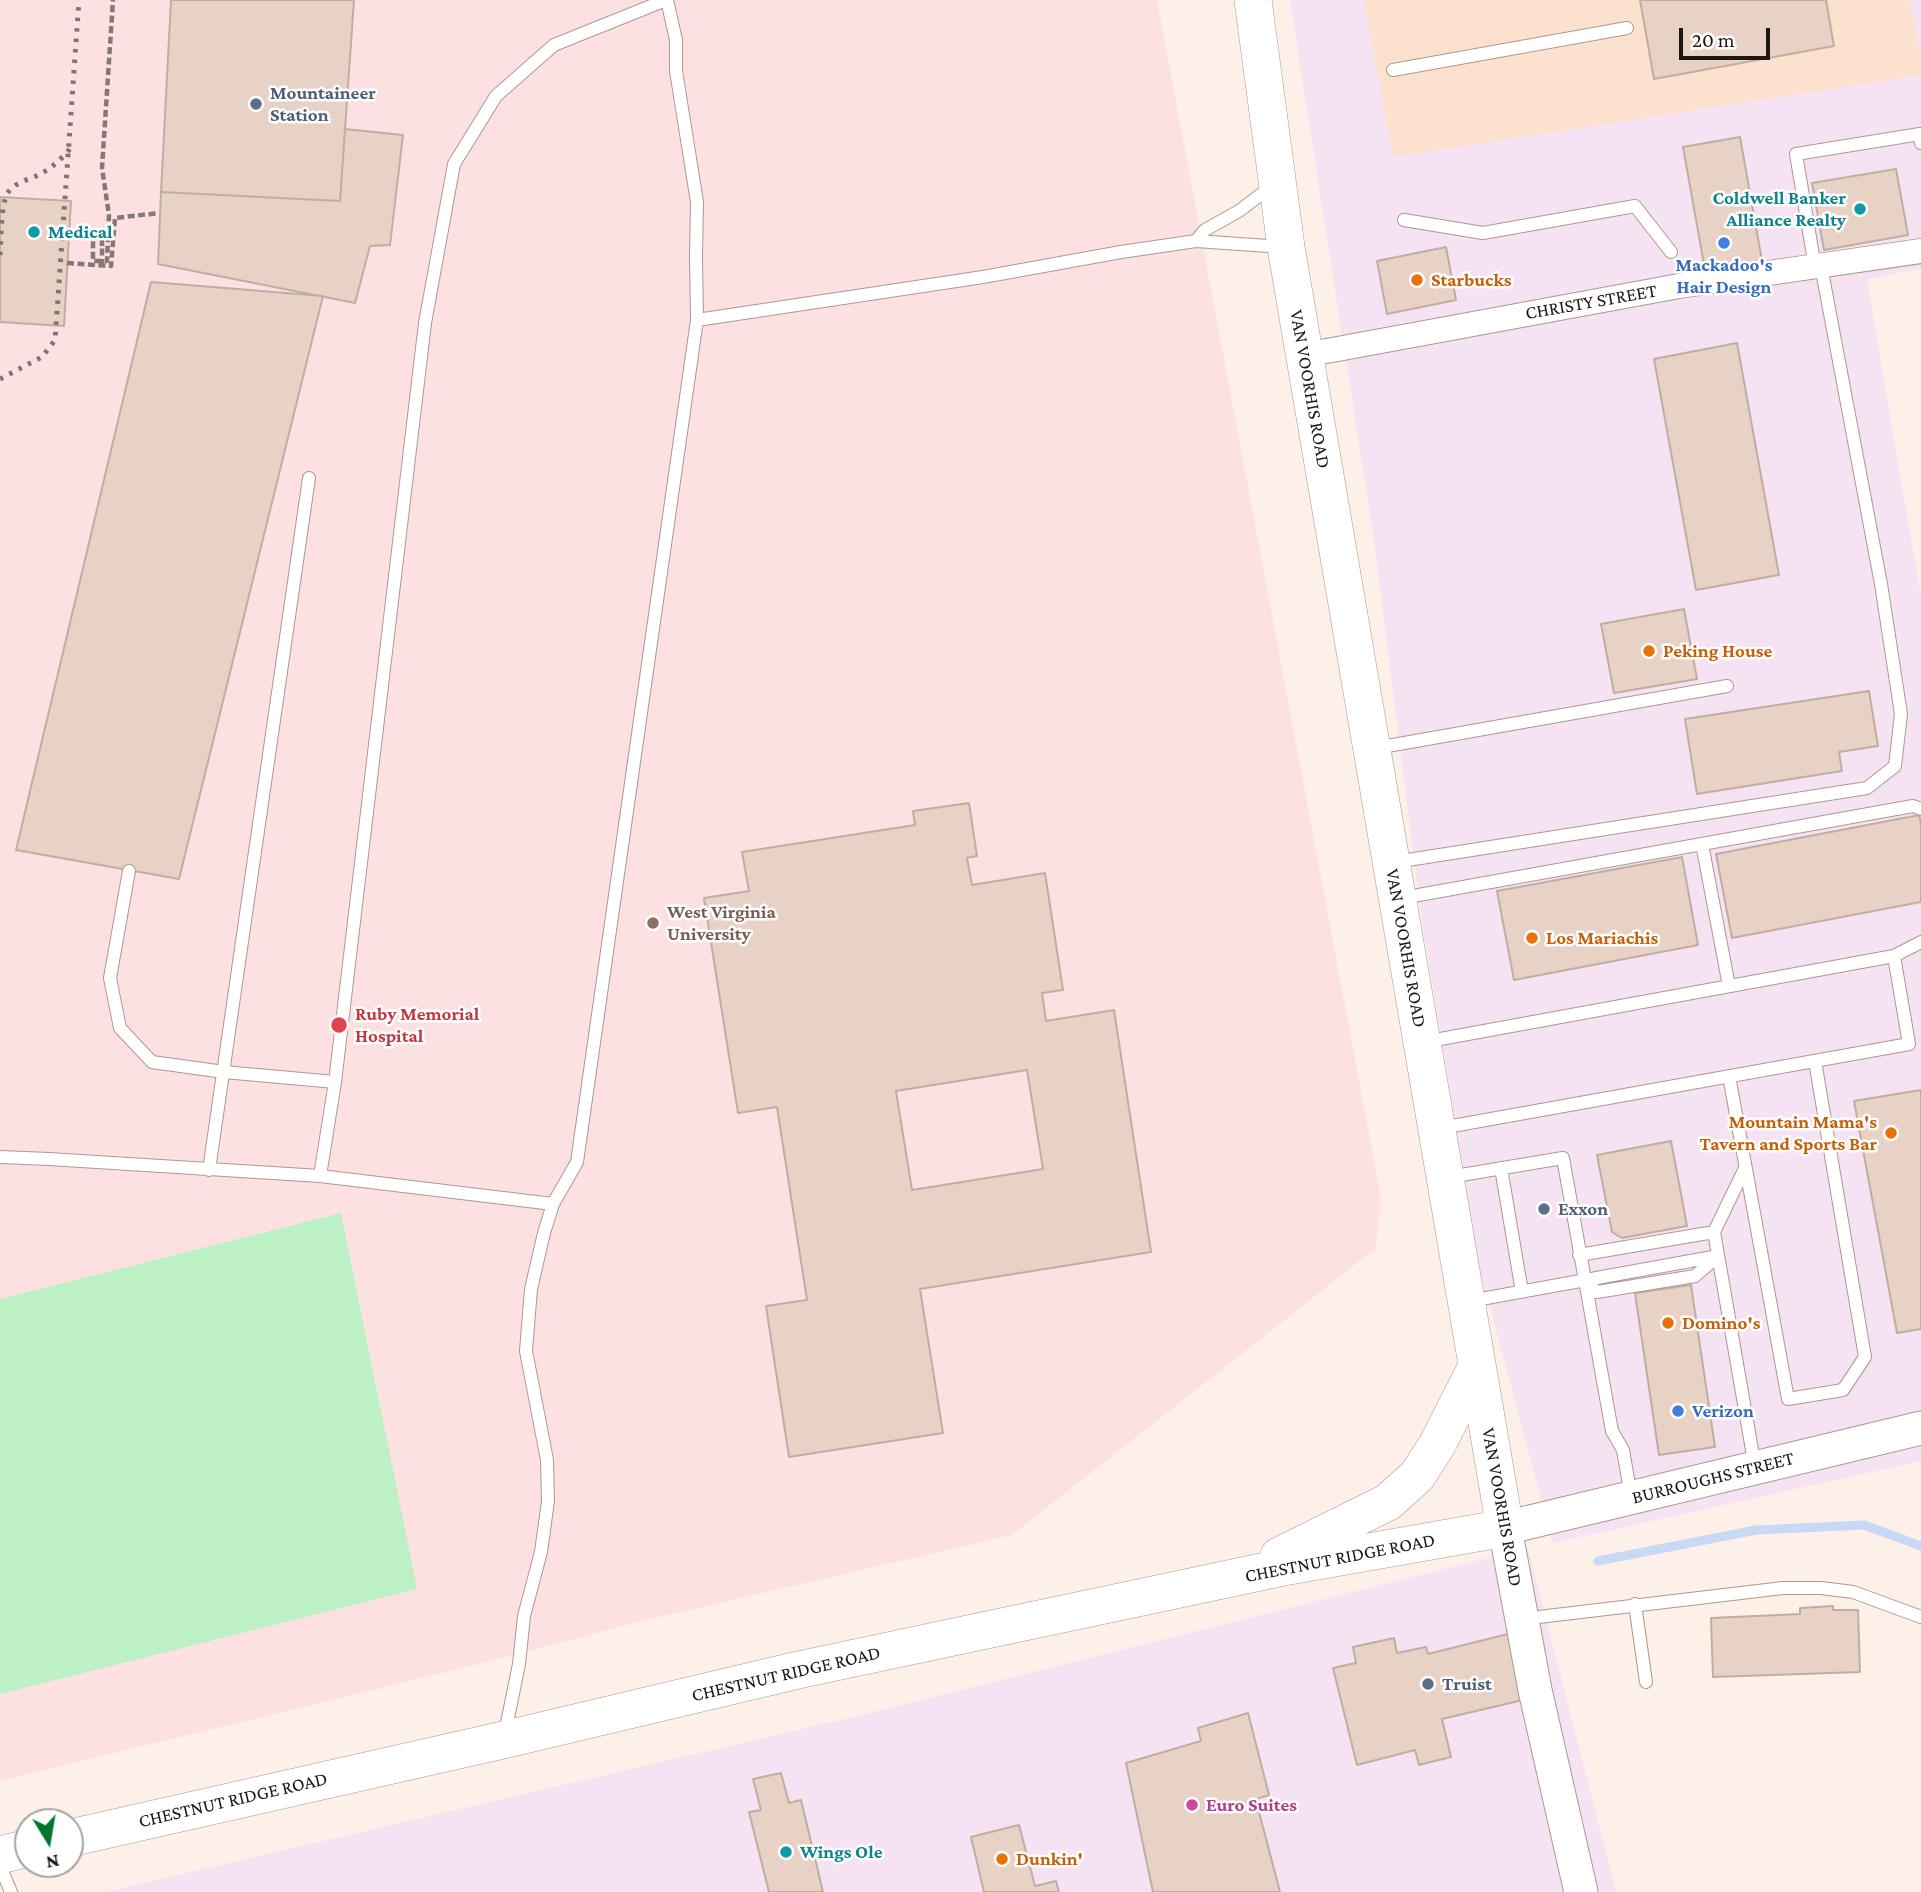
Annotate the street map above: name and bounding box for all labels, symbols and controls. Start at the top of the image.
scale bar [1683,14,1774,58]
text: 20 m [1692,28,1735,52]
place label: Mountaineer Station [270,82,376,126]
marker: Mountaineer Station [248,96,264,112]
place label: Coldwell Banker Alliance Realty [1713,187,1846,231]
marker: Coldwell Banker Alliance Realty [1852,201,1868,217]
place label: Medical [48,221,113,243]
marker: Medical [26,224,42,240]
marker: Mackadoo's Hair Design [1716,235,1732,251]
place label: Mackadoo's Hair Design [1676,254,1772,298]
place label: Starbucks [1431,269,1511,291]
marker: Starbucks [1409,272,1425,288]
street label: CHRISTY STREET [1523,279,1659,325]
street label: VAN VOORHIS ROAD [1285,308,1335,470]
place label: Peking House [1663,640,1772,662]
marker: Peking House [1641,643,1657,659]
street label: VAN VOORHIS ROAD [1381,867,1431,1029]
place label: West Virginia University [667,901,776,945]
marker: West Virginia University [645,915,661,931]
place label: Los Mariachis [1546,927,1658,949]
marker: Los Mariachis [1524,930,1540,946]
place label: Ruby Memorial Hospital [355,1003,479,1047]
marker: Ruby Memorial Hospital [329,1015,349,1035]
place label: Mountain Mama's Tavern and Sports Bar [1699,1111,1877,1155]
marker: Mountain Mama's Tavern and Sports Bar [1883,1125,1899,1141]
place label: Exxon [1558,1198,1608,1220]
marker: Exxon [1536,1201,1552,1217]
place label: Domino's [1682,1312,1760,1334]
marker: Domino's [1660,1315,1676,1331]
place label: Verizon [1692,1400,1754,1422]
marker: Verizon [1670,1403,1686,1419]
street label: VAN VOORHIS ROAD [1477,1426,1527,1588]
street label: BURROUGHS STREET [1630,1447,1796,1509]
street label: CHESTNUT RIDGE ROAD [1243,1528,1437,1588]
street label: CHESTNUT RIDGE ROAD [689,1641,883,1707]
place label: Truist [1442,1673,1492,1695]
marker: Truist [1420,1676,1436,1692]
street label: CHESTNUT RIDGE ROAD [136,1767,330,1833]
place label: Euro Suites [1206,1794,1297,1816]
marker: Euro Suites [1184,1797,1200,1813]
north arrow [14,1808,84,1878]
place label: Wings Ole [800,1841,883,1863]
marker: Wings Ole [778,1844,794,1860]
place label: Dunkin' [1016,1848,1083,1870]
text: N [44,1851,61,1874]
marker: Dunkin' [994,1851,1010,1867]

